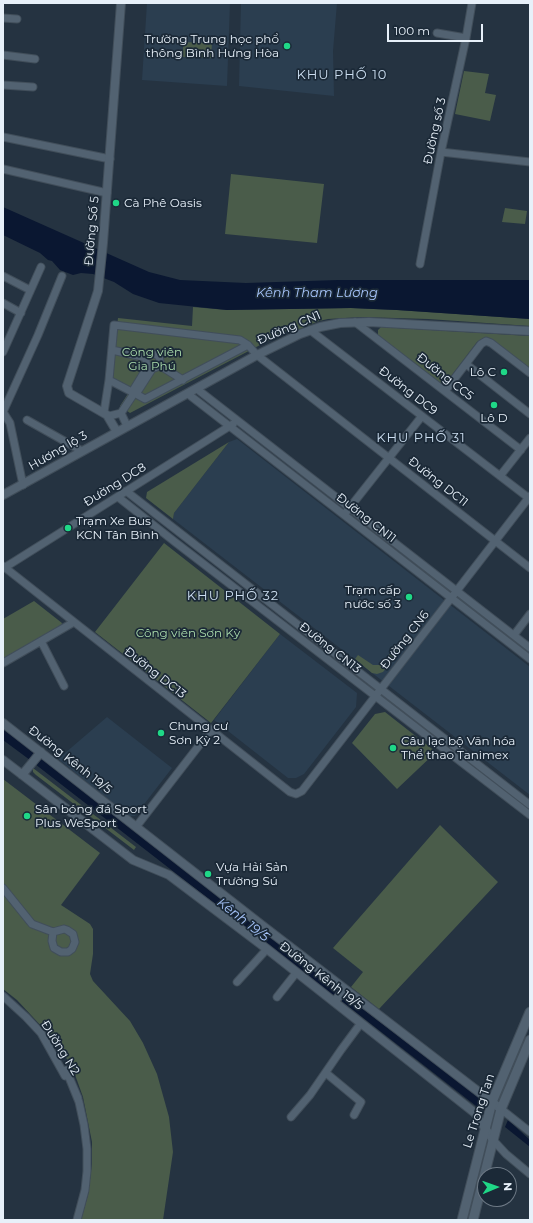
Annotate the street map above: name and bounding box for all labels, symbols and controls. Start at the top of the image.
scale bar [389,16,485,42]
text: 100 m [394,23,430,38]
place label: Trường Trung học phổ thông Bình Hưng Hòa [144,32,279,60]
marker: Trường Trung học phổ thông Bình Hưng Hòa [282,41,292,51]
district label: KHU PHỐ 10 [297,67,387,83]
street label: Đường số 3 [421,96,449,166]
street label: Đường Số 5 [82,196,102,266]
place label: Cà Phê Oasis [124,196,202,210]
marker: Cà Phê Oasis [111,198,121,208]
water label: Kênh Tham Lương [256,285,378,301]
street label: Đường CN1 [255,308,323,348]
park label: Công viên Gia Phú [122,345,182,373]
street label: Đường CC5 [414,350,476,404]
street label: Đường DC9 [376,364,440,418]
place label: Lô C [470,365,496,379]
marker: Lô C [499,367,509,377]
marker: Lô D [489,400,499,410]
place label: Lô D [480,411,508,425]
street label: Hương lộ 3 [26,428,90,474]
district label: KHU PHỐ 31 [376,430,466,446]
street label: Đường DC11 [405,454,471,510]
street label: Đường DC8 [81,460,149,510]
street label: Đường CN11 [333,490,399,546]
place label: Trạm Xe Bus KCN Tân Bình [76,514,159,542]
marker: Trạm Xe Bus KCN Tân Bình [63,523,73,533]
place label: Trạm cấp nước số 3 [344,583,401,611]
district label: KHU PHỐ 32 [187,588,279,604]
marker: Trạm cấp nước số 3 [404,592,414,602]
street label: Đường CN6 [378,608,432,672]
street label: Đường CN13 [296,619,364,677]
park label: Công viên Sơn Kỳ [136,626,240,640]
street label: Đường DC13 [121,644,189,702]
place label: Chung cư Sơn Kỳ 2 [169,719,228,747]
street label: Đường Kênh 19/5 [25,723,115,797]
marker: Chung cư Sơn Kỳ 2 [156,728,166,738]
place label: Câu lạc bộ Văn hóa Thể thao Tanimex [401,734,515,762]
marker: Câu lạc bộ Văn hóa Thể thao Tanimex [388,743,398,753]
place label: Sân bóng đá Sport Plus WeSport [35,802,147,830]
marker: Sân bóng đá Sport Plus WeSport [22,811,32,821]
place label: Vựa Hải Sản Trường Sú [216,860,288,888]
marker: Vựa Hải Sản Trường Sú [203,869,213,879]
water label: Kênh 19/5 [214,895,272,945]
street label: Đường Kênh 19/5 [276,939,366,1013]
street label: Đường N2 [38,1018,82,1078]
street label: Le Trong Tan [460,1072,498,1150]
north arrow [477,1167,517,1207]
text: N [501,1182,515,1191]

